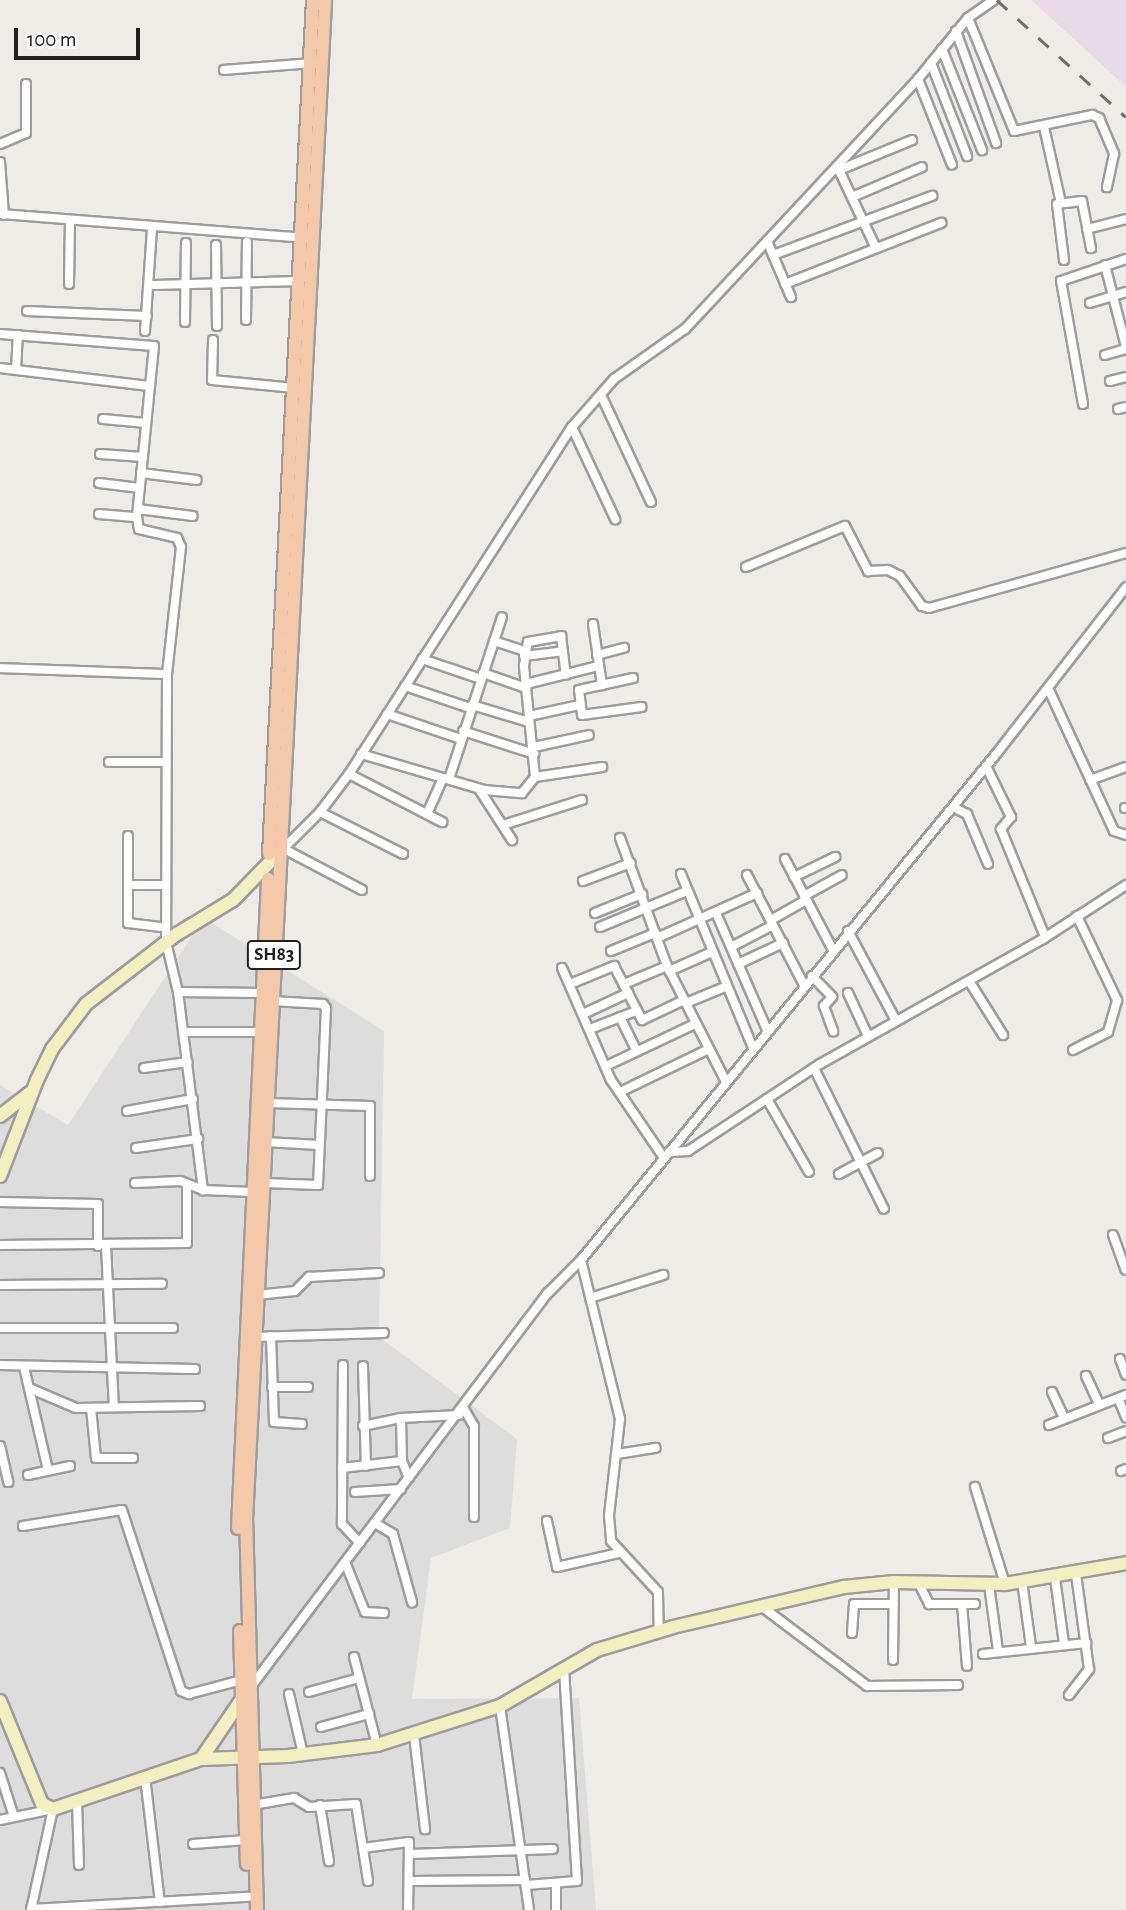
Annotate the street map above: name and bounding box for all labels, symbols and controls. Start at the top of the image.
scale bar [18,14,144,58]
text: 100 m [27,29,77,50]
road number: SH83 [246,939,302,970]

